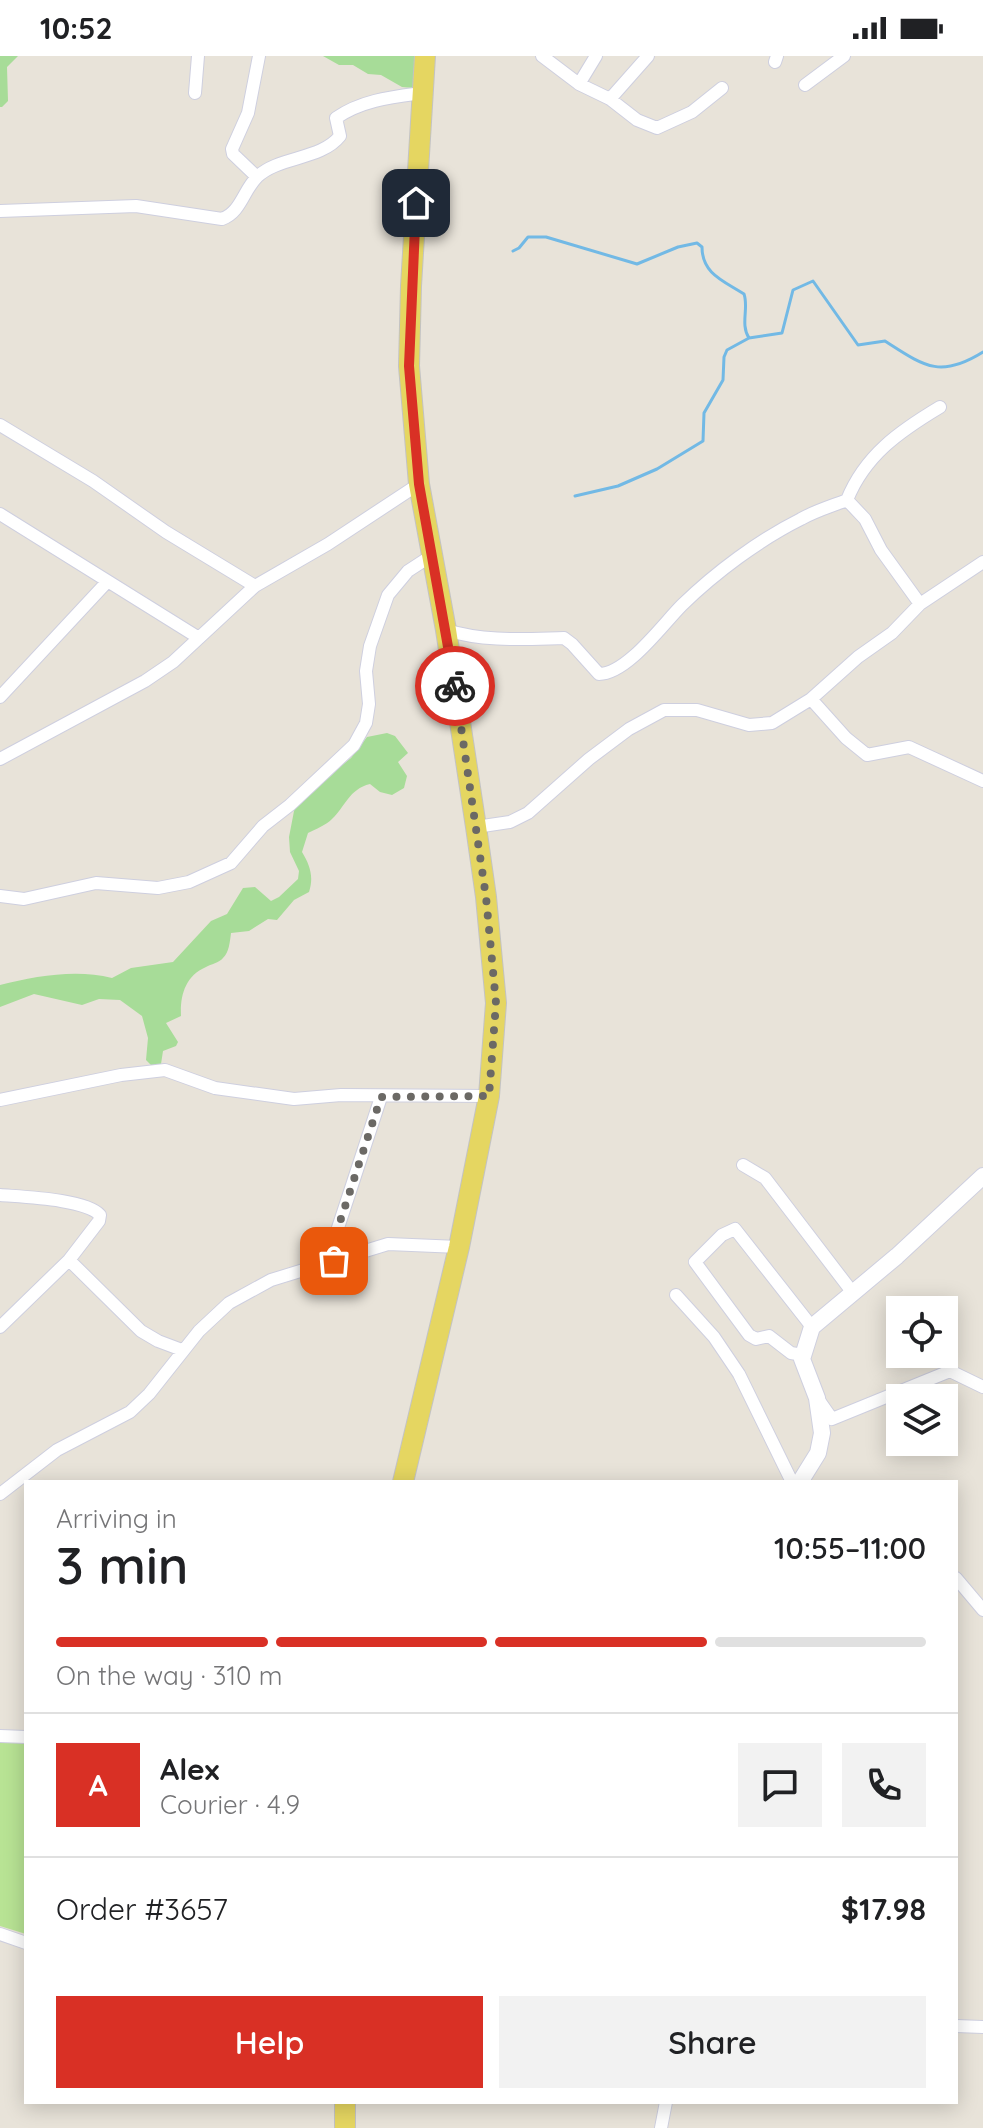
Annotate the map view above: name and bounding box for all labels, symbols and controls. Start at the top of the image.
text: 10:52 [40,9,113,47]
pin [382,169,450,237]
icon: home [394,181,438,225]
courier [415,646,495,726]
icon: bike [433,664,477,708]
pin [300,1227,368,1295]
icon: bag [312,1239,356,1283]
map controls [886,1296,958,1456]
button: locate [886,1296,958,1368]
button: layers [886,1384,958,1456]
text: Arriving in [56,1502,177,1535]
text: 10:55–11:00 [774,1529,926,1567]
text: 3 min [56,1532,189,1597]
text: On the way · 310 m [56,1659,282,1692]
button: chat [738,1743,822,1827]
button: phone [842,1743,926,1827]
text: Alex [160,1750,219,1788]
text: A [88,1766,108,1804]
text: Courier · 4.9 [160,1788,300,1821]
text: Order #3657 [56,1890,228,1928]
text: $17.98 [841,1890,926,1928]
button: Help [56,1996,483,2088]
button: Share [499,1996,926,2088]

